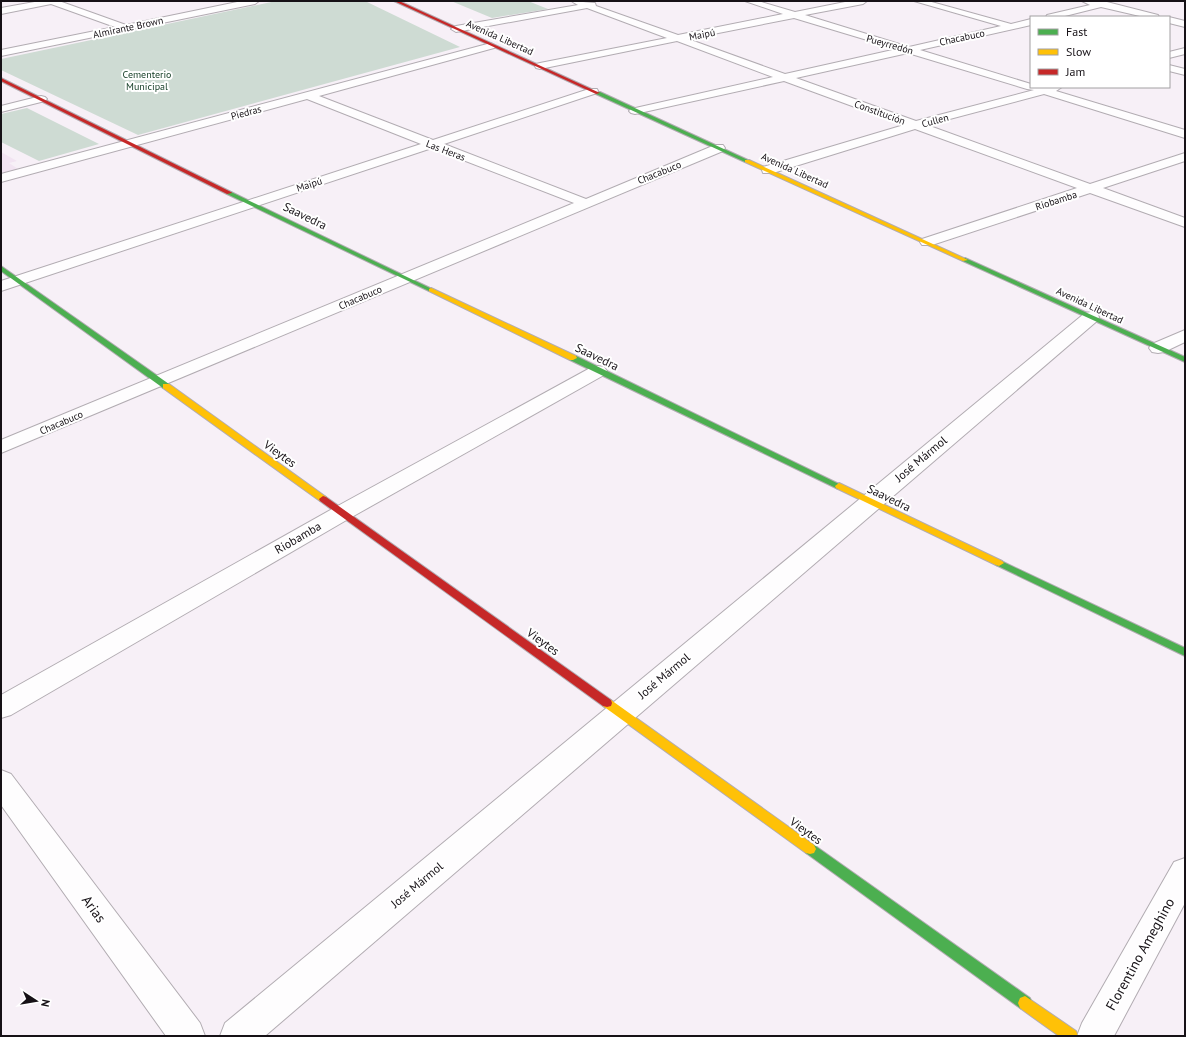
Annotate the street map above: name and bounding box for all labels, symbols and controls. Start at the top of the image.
street label: Almirante Brown [92,14,165,41]
legend [1030,16,1170,88]
street label: Avenida Libertad [464,17,535,58]
text: Fast [1066,24,1087,39]
street label: Maipú [688,26,716,43]
street label: Chacabuco [938,26,986,49]
street label: Pueyrredón [865,32,915,57]
text: Slow [1066,44,1091,59]
text: Jam [1065,64,1085,79]
park label: Cementerio Municipal [123,68,171,93]
street label: Constitución [853,97,907,128]
street label: Piedras [229,102,263,123]
street label: Cullen [920,111,950,130]
street label: Las Heras [424,137,467,164]
street label: Avenida Libertad [759,150,830,191]
street label: Chacabuco [635,158,683,187]
street label: Maipú [295,174,324,195]
street label: Riobamba [1034,188,1079,213]
street label: Saavedra [281,199,329,233]
street label: Chacabuco [336,282,384,312]
street label: Avenida Libertad [1054,284,1125,327]
street label: Saavedra [573,340,621,374]
street label: Chacabuco [37,407,85,437]
street label: José Mármol [891,432,950,485]
street label: Vieytes [260,436,299,470]
street label: Saavedra [865,481,913,515]
street label: Riobamba [272,518,324,557]
street label: Vieytes [523,624,562,658]
street label: José Mármol [634,649,693,702]
street label: Vieytes [786,813,825,847]
street label: José Mármol [387,858,446,911]
street label: Arias [78,892,110,926]
street label: Florentino Ameghino [1102,895,1178,1013]
north arrow [16,981,56,1021]
text: N [38,998,53,1008]

